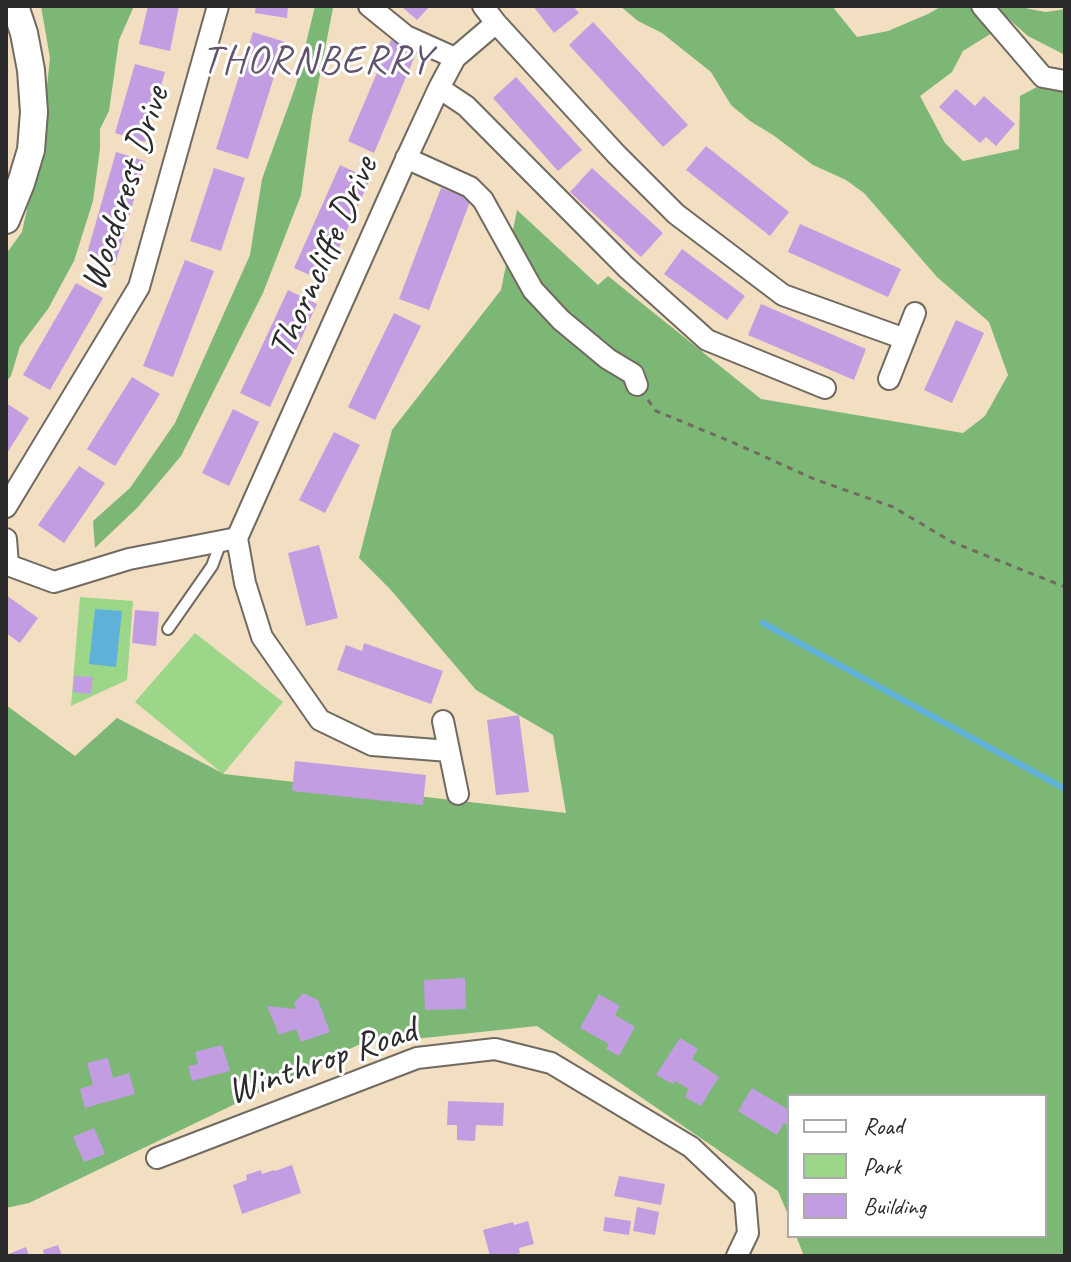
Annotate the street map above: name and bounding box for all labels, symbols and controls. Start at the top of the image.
district label: THORNBERRY [204,38,430,86]
street label: Woodcrest Drive [72,81,180,297]
street label: Thorncliffe Drive [259,150,389,366]
street label: Winthrop Road [222,1008,422,1116]
legend [787,1094,1047,1238]
text: Road [863,1111,903,1141]
text: Park [863,1151,901,1181]
text: Building [863,1191,926,1221]

